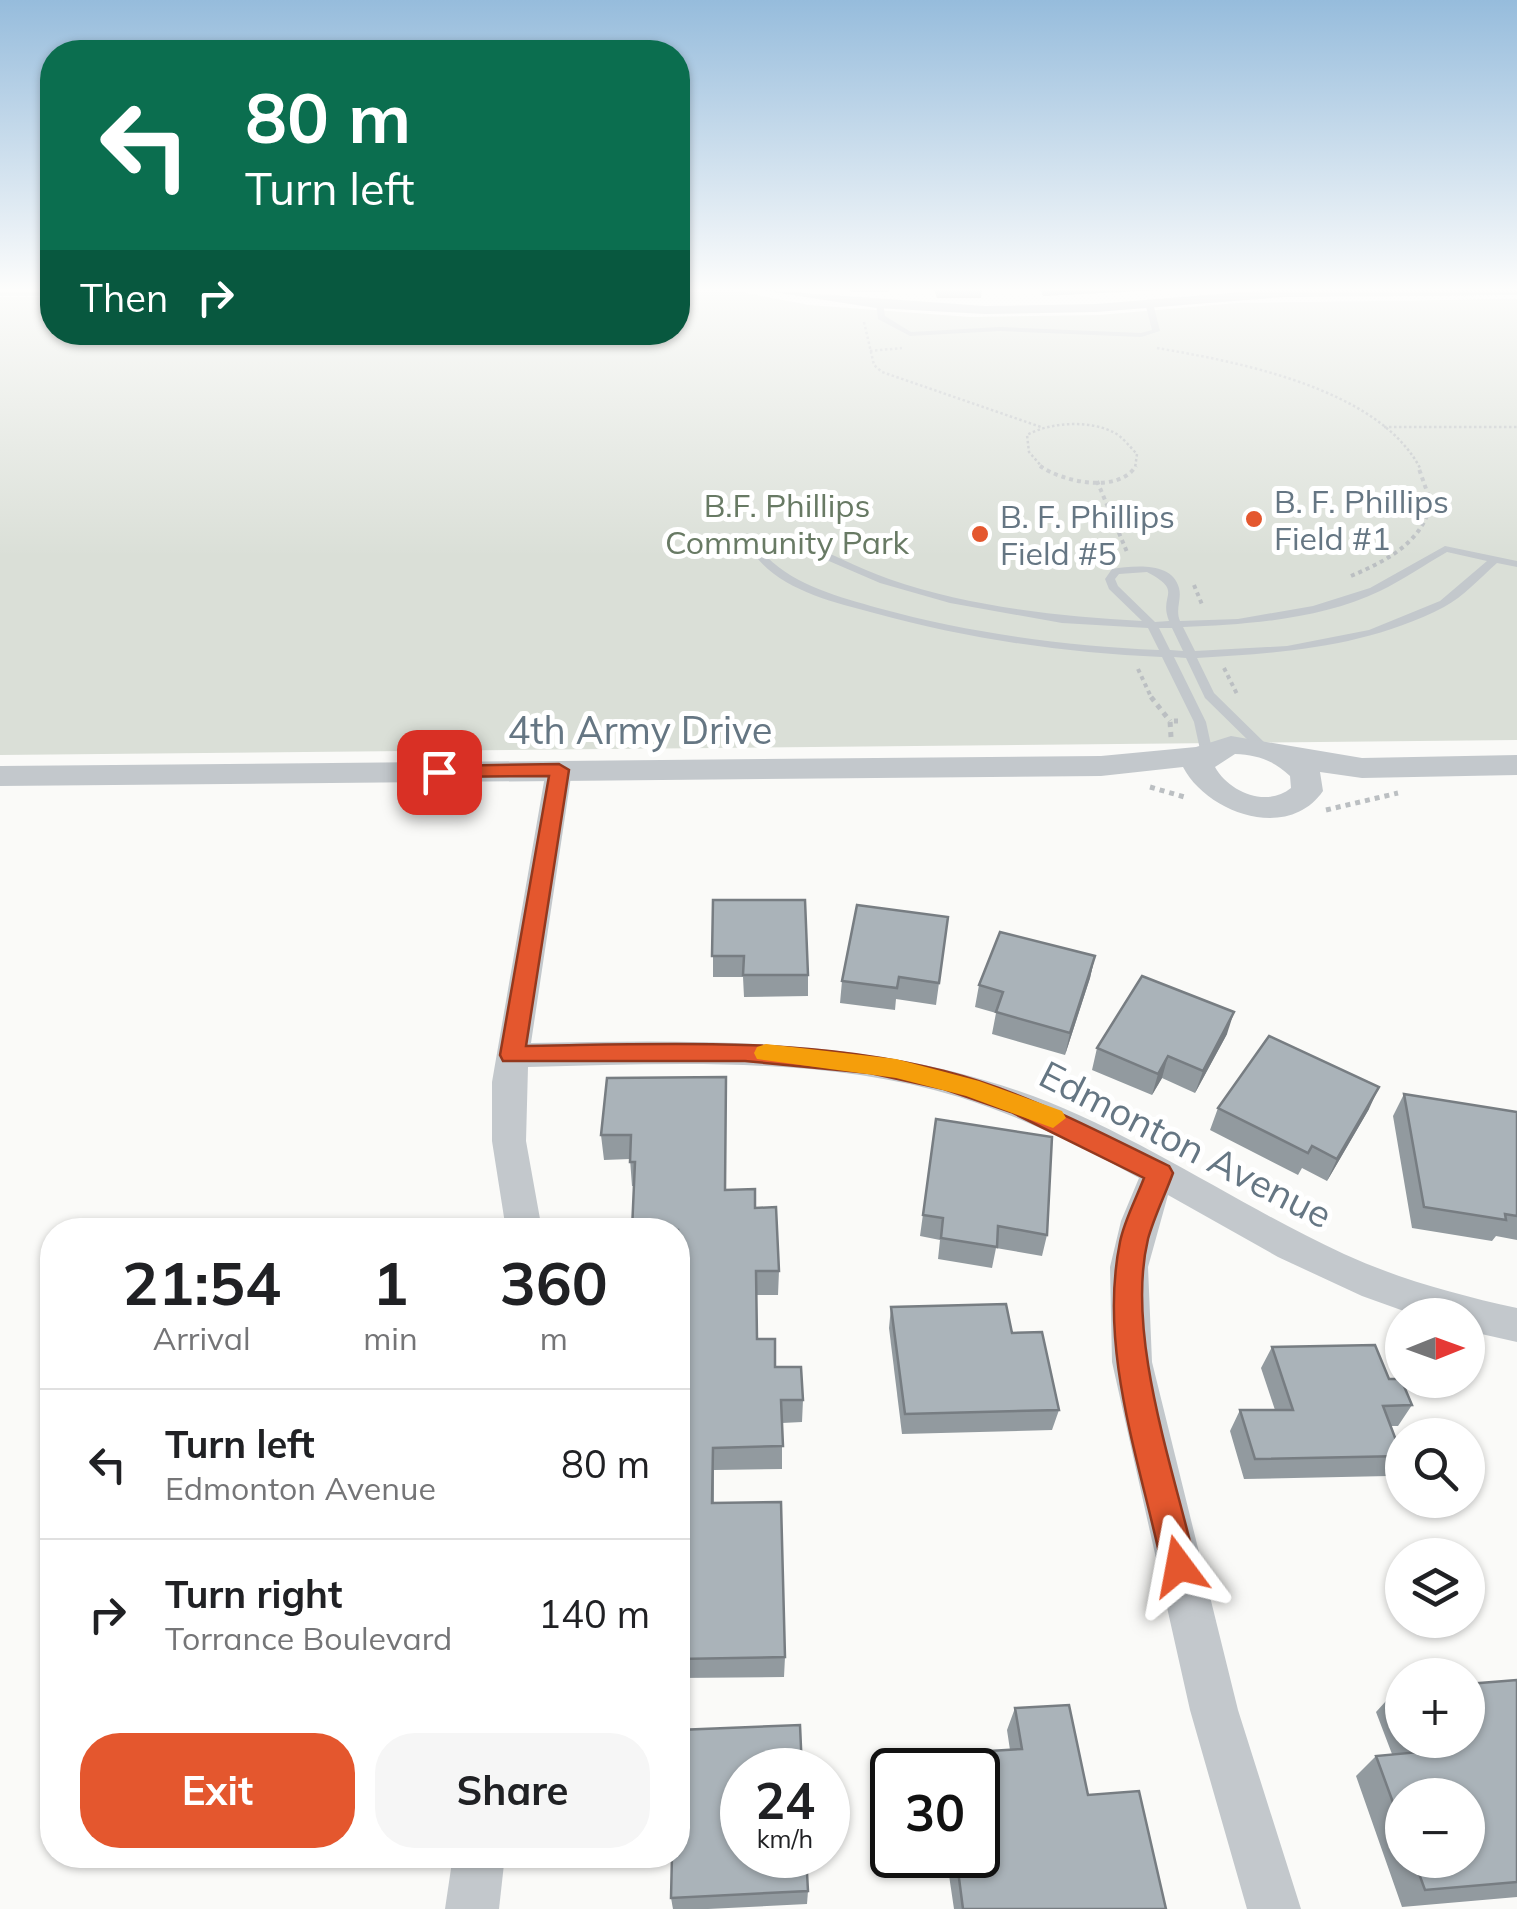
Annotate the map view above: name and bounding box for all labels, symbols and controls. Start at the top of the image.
text: 80 m [245,73,411,161]
icon: left [80,80,210,210]
text: Turn left [245,160,414,216]
icon: right [188,270,243,325]
text: Then [80,274,168,322]
place label: B. F. Phillips Field #1 [1274,481,1449,558]
park label: B.F. Phillips Community Park [665,485,910,562]
place label: B. F. Phillips Field #5 [1000,496,1175,573]
marker: B. F. Phillips Field #1 [1243,508,1265,530]
marker: B. F. Phillips Field #5 [969,523,991,545]
street label: 4th Army Drive [507,706,773,754]
pin [397,730,482,815]
icon: arrive [412,745,467,800]
street label: Edmonton Avenue [1032,1050,1340,1238]
text: 21:54 [122,1245,281,1320]
text: 1 [372,1245,408,1320]
text: 360 [500,1245,608,1320]
north arrow [1385,1298,1485,1398]
map controls [1385,1298,1485,1878]
text: Arrival [153,1318,251,1358]
text: min [363,1318,418,1358]
text: m [540,1318,568,1358]
button: search [1385,1418,1485,1518]
text: Turn left [165,1420,315,1468]
icon: left [80,1437,135,1492]
text: 80 m [561,1440,650,1488]
text: Edmonton Avenue [165,1468,436,1508]
position arrow [1127,1514,1231,1618]
button: layers [1385,1538,1485,1638]
text: Turn right [165,1570,342,1618]
icon: right [80,1587,135,1642]
text: 140 m [538,1590,650,1638]
text: Torrance Boulevard [165,1618,452,1658]
button: + [1385,1658,1485,1758]
button: Exit [80,1733,355,1848]
button: Share [375,1733,650,1848]
speed limit sign: 30 [870,1748,1000,1878]
text: 24 [755,1769,815,1832]
button: − [1385,1778,1485,1878]
text: km/h [757,1823,813,1854]

